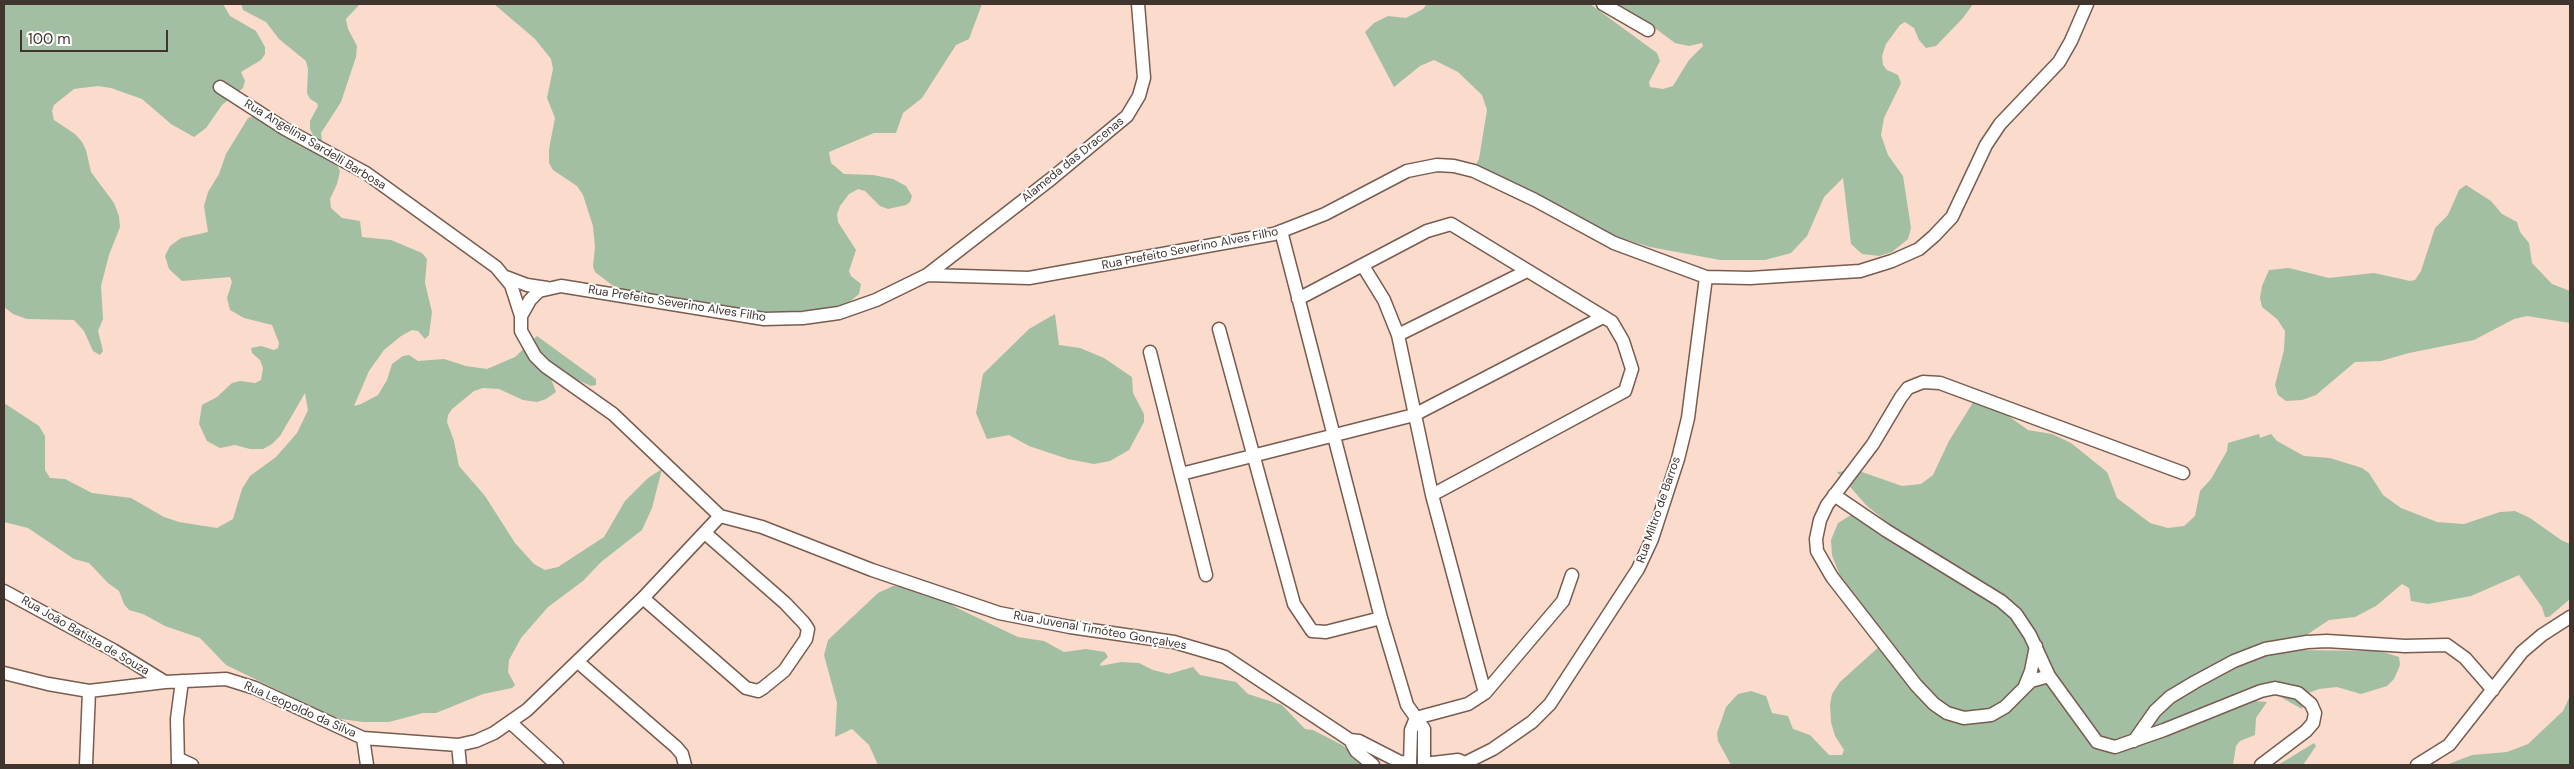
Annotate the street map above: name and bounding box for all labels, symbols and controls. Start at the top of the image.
scale bar [22,20,170,52]
text: 100 m [28,29,71,49]
street label: Rua Angelina Sardelli Barbosa [241,97,389,193]
street label: Alameda das Dracenas [1019,114,1127,206]
street label: Rua Prefeito Severino Alves Filho [1100,225,1280,273]
street label: Rua Prefeito Severino Alves Filho [587,283,767,325]
street label: Rua Miltro de Barros [1634,455,1684,565]
street label: Rua João Batista de Souza [18,593,152,679]
street label: Rua Juvenal Timóteo Gonçalves [1012,609,1188,653]
street label: Rua Leopoldo da Silva [242,679,358,741]

